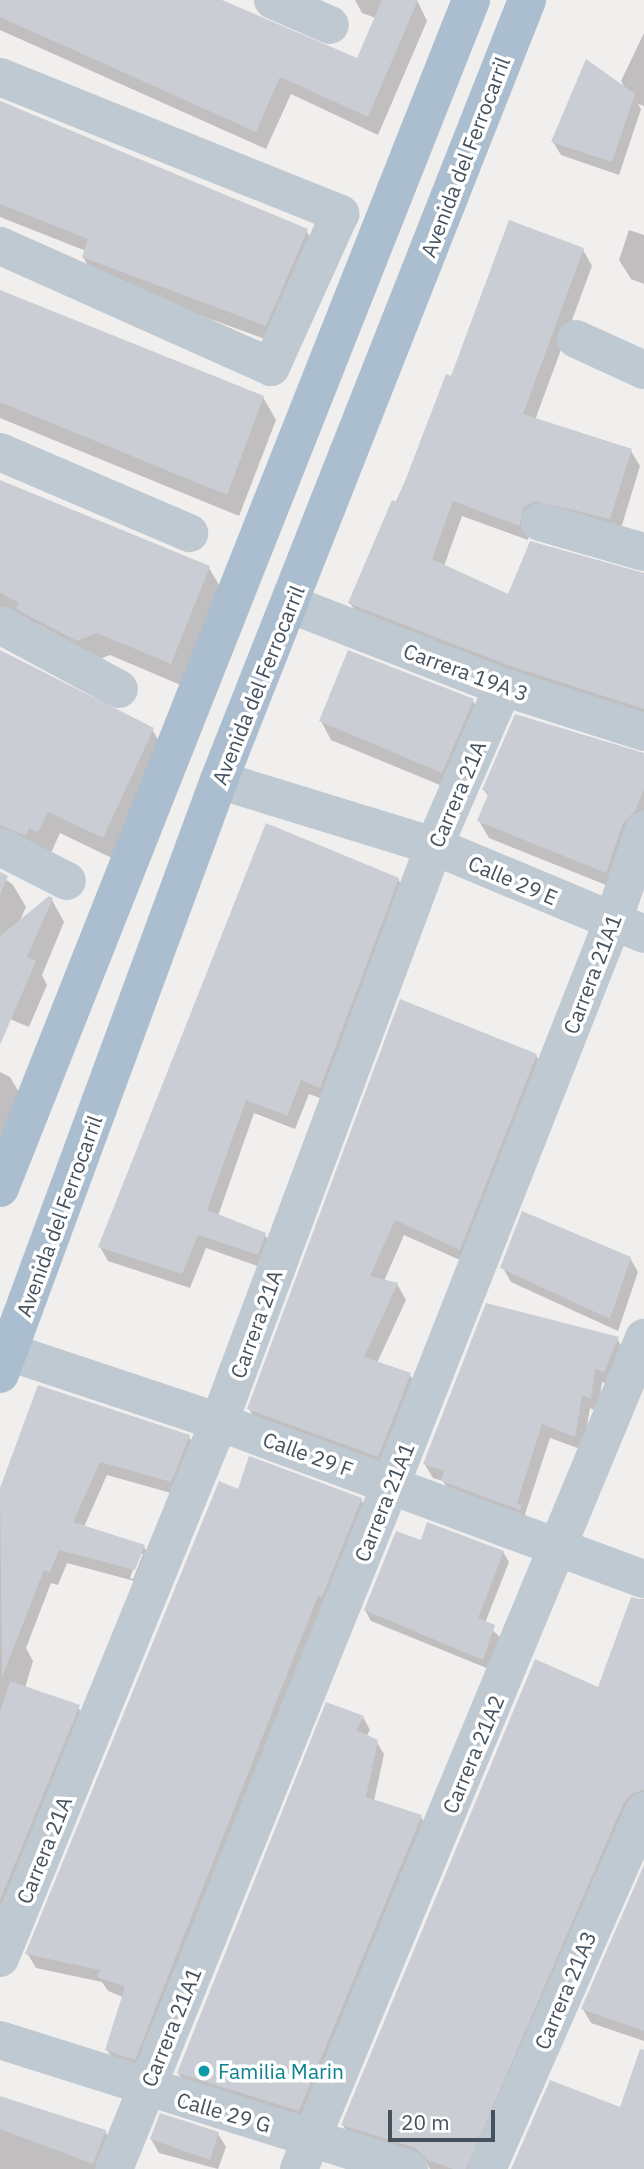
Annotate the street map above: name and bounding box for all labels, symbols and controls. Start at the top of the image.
street label: Avenida del Ferrocarril [415,53,515,261]
street label: Avenida del Ferrocarril [206,582,310,788]
street label: Carrera 19A 3 [400,638,532,706]
street label: Carrera 21A [423,737,491,851]
street label: Calle 29 E [465,850,561,910]
street label: Carrera 21A1 [558,911,626,1037]
street label: Avenida del Ferrocarril [11,1112,107,1320]
street label: Carrera 21A [225,1266,287,1382]
street label: Calle 29 F [260,1426,356,1482]
street label: Carrera 21A1 [349,1439,419,1565]
street label: Carrera 21A2 [437,1691,509,1817]
street label: Carrera 21A [11,1793,77,1907]
street label: Carrera 21A3 [529,1927,601,2053]
street label: Carrera 21A1 [136,1964,206,2090]
place label: Familia Marin [218,2058,344,2084]
marker: Familia Marin [196,2063,212,2079]
street label: Calle 29 G [174,2087,274,2137]
scale bar [392,2096,499,2140]
text: 20 m [401,2108,450,2136]

